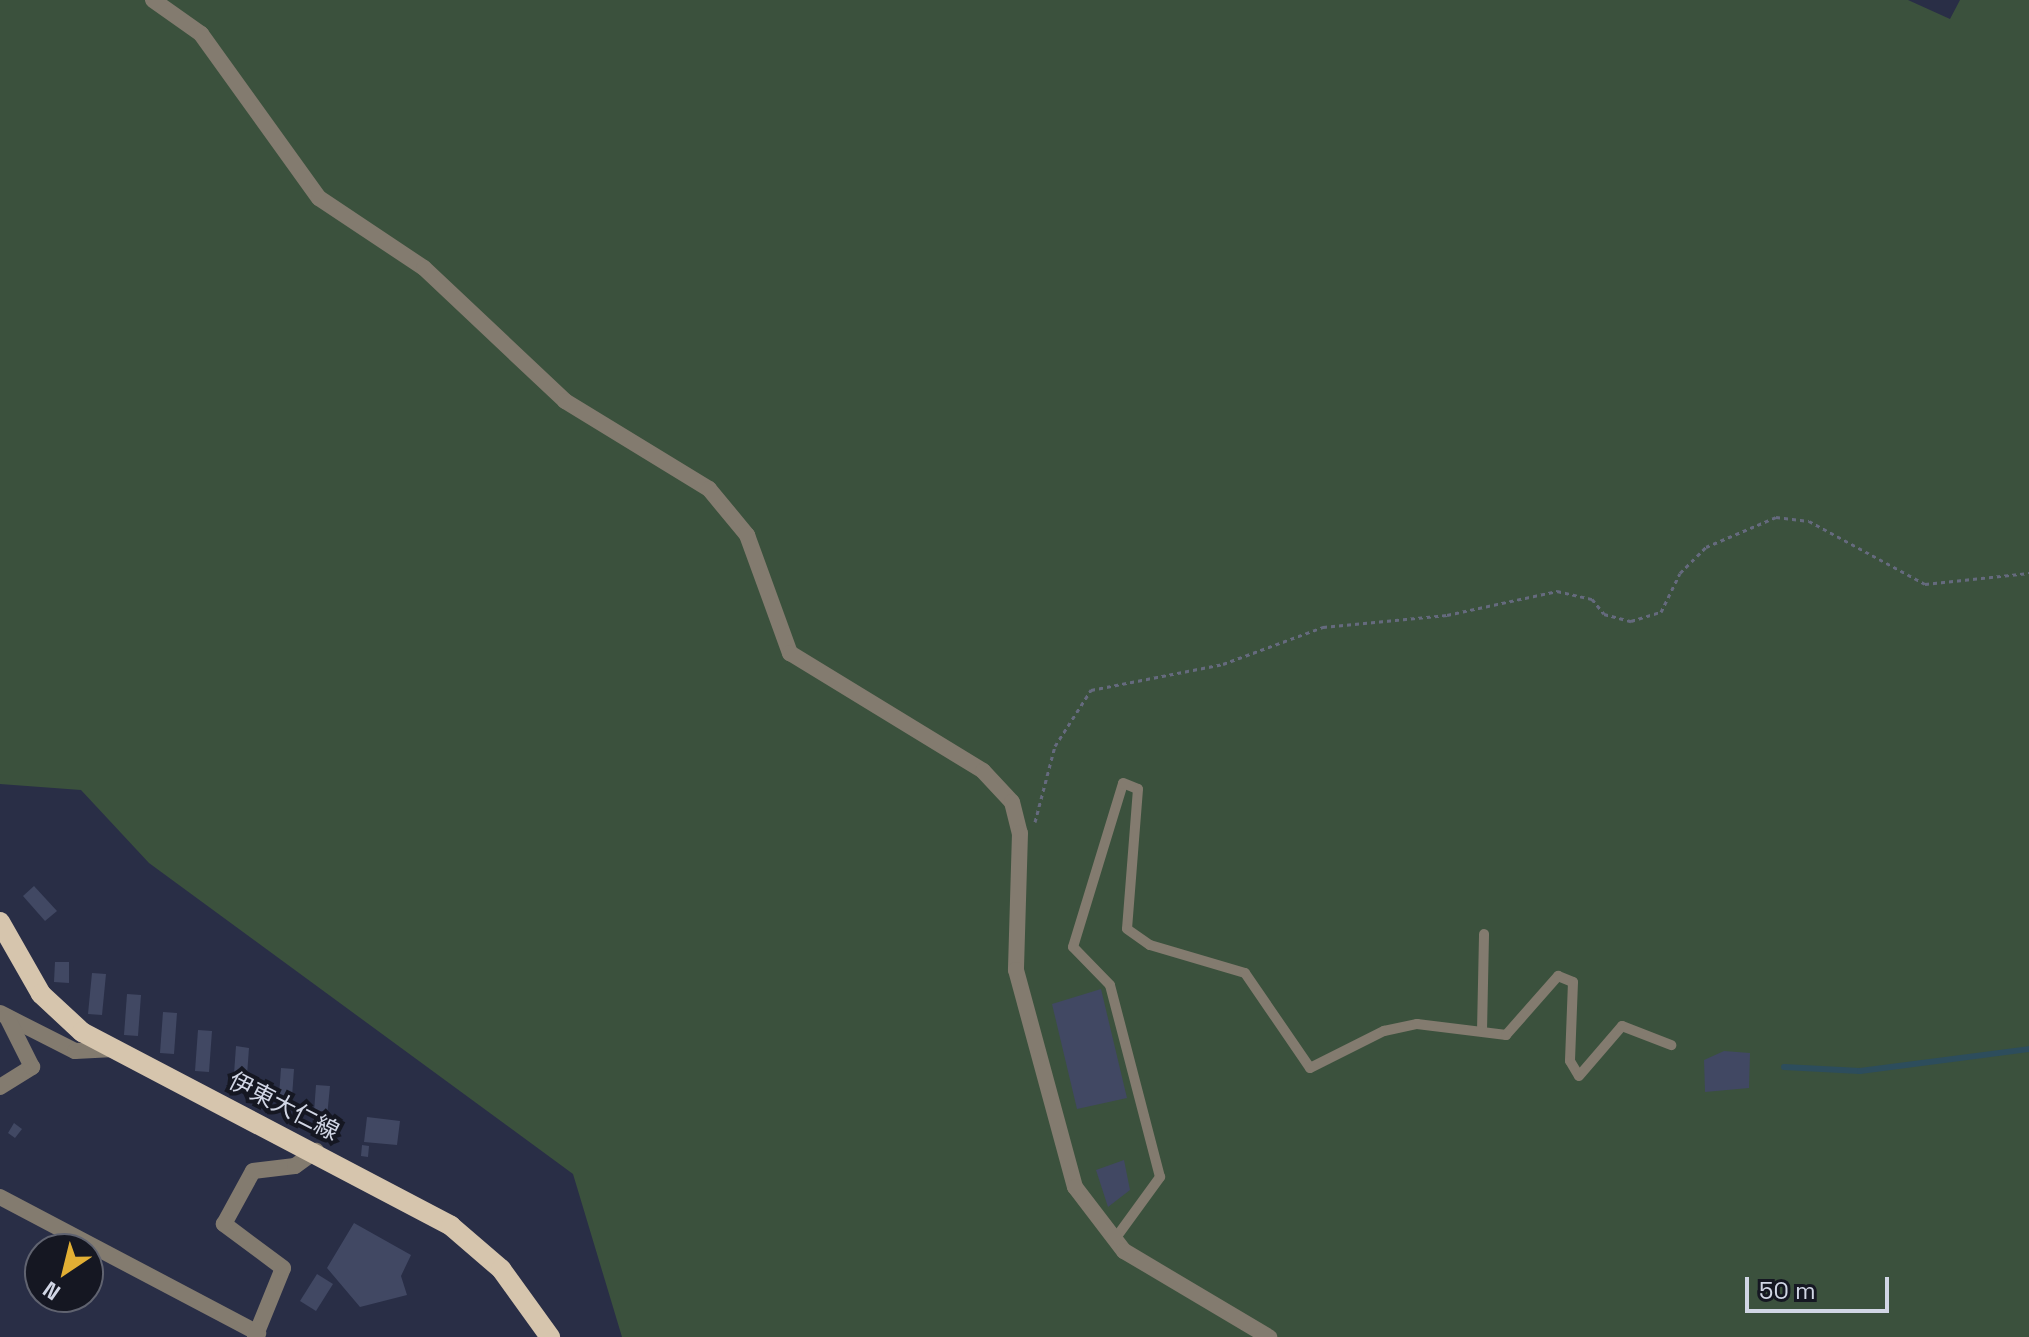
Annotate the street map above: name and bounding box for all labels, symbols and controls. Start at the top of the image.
street label: 伊東大仁線 [224,1066,344,1146]
north arrow [24,1233,104,1313]
scale bar [1749,1261,1893,1311]
text: N [37,1275,65,1307]
text: 50 m [1759,1275,1816,1306]

